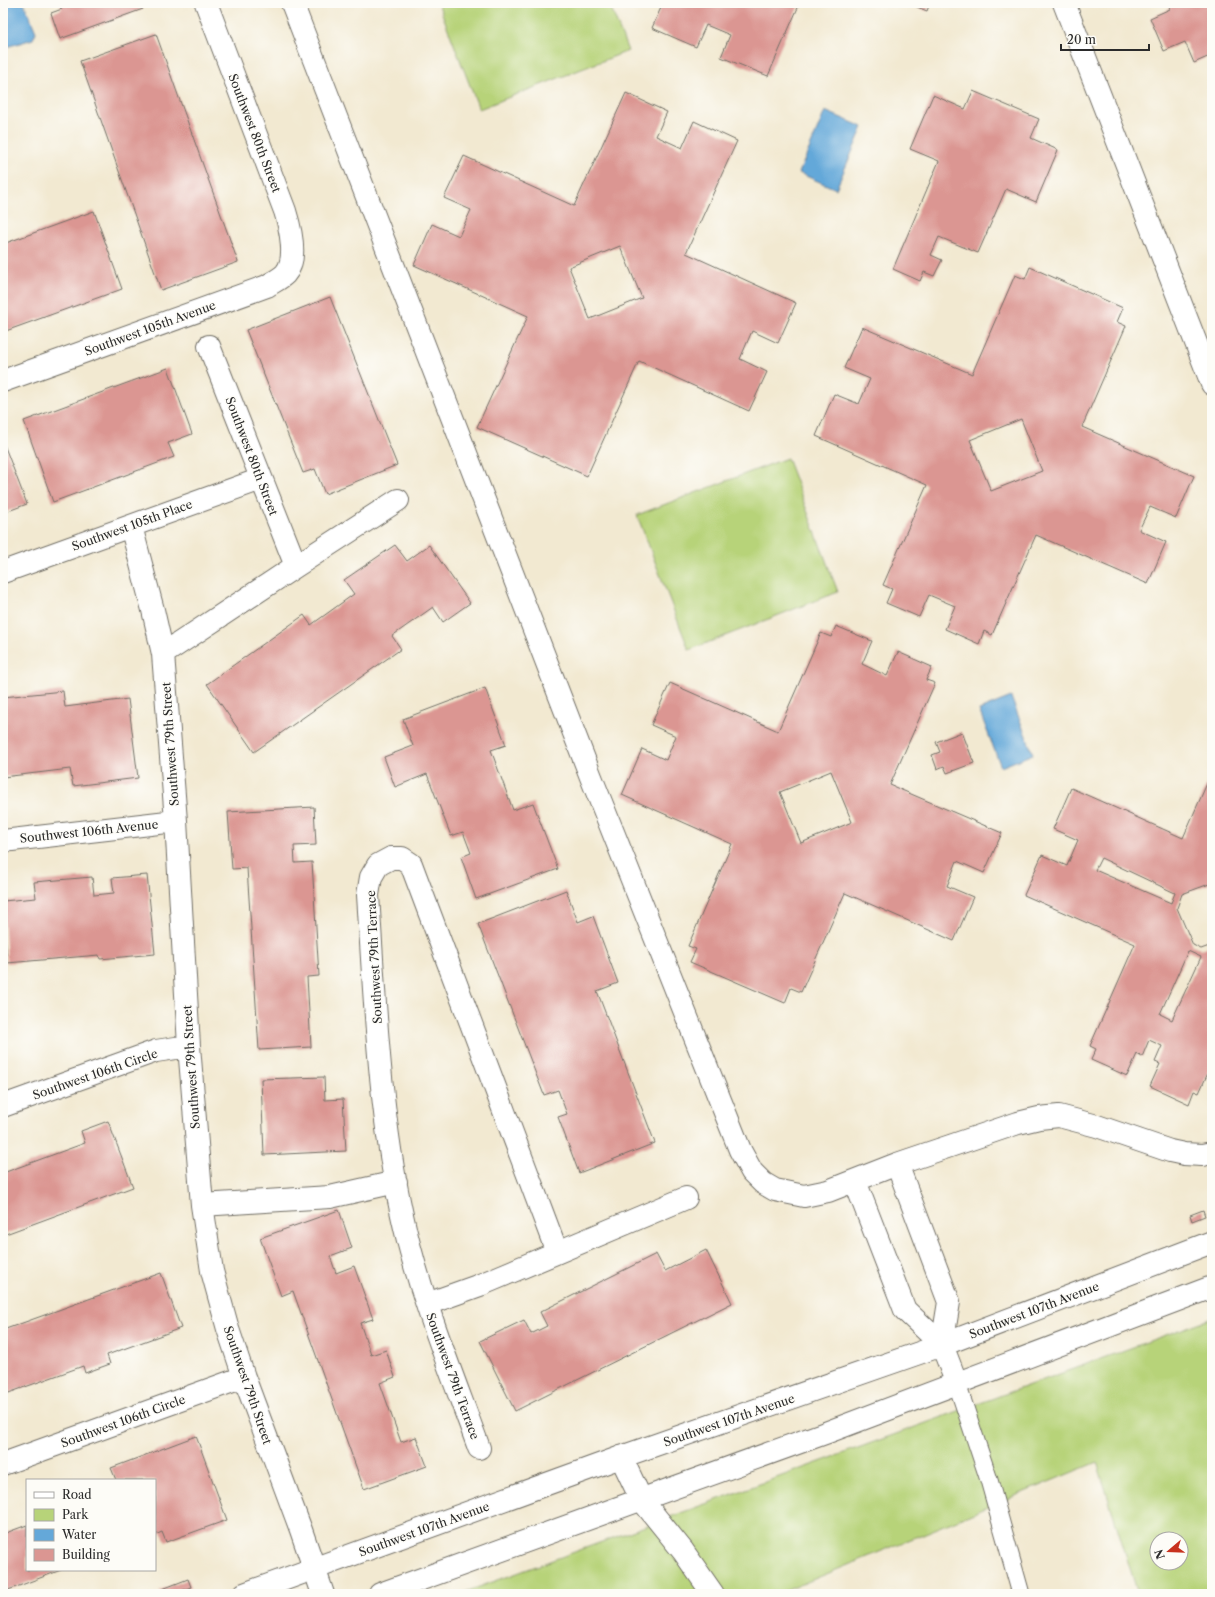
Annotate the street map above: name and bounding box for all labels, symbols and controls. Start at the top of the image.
scale bar [1061,26,1149,52]
text: 20 m [1067,32,1096,47]
street label: Southwest 80th Street [225,72,285,195]
street label: Southwest 105th Avenue [82,297,218,359]
street label: Southwest 80th Street [222,395,282,518]
street label: Southwest 105th Place [70,496,195,554]
street label: Southwest 79th Street [158,681,182,806]
street label: Southwest 106th Avenue [19,816,159,846]
street label: Southwest 79th Terrace [363,889,385,1024]
street label: Southwest 79th Street [179,1004,203,1129]
street label: Southwest 106th Circle [30,1045,160,1102]
street label: Southwest 107th Avenue [967,1278,1101,1342]
street label: Southwest 79th Terrace [423,1311,483,1442]
street label: Southwest 79th Street [221,1324,276,1447]
street label: Southwest 107th Avenue [661,1390,797,1450]
street label: Southwest 106th Circle [59,1391,188,1451]
legend [26,1479,156,1571]
text: Road [62,1487,92,1502]
street label: Southwest 107th Avenue [357,1498,492,1560]
text: Park [62,1507,89,1522]
text: Water [61,1527,96,1542]
north arrow [1149,1531,1189,1571]
text: Building [62,1547,110,1562]
text: N [1151,1547,1168,1561]

